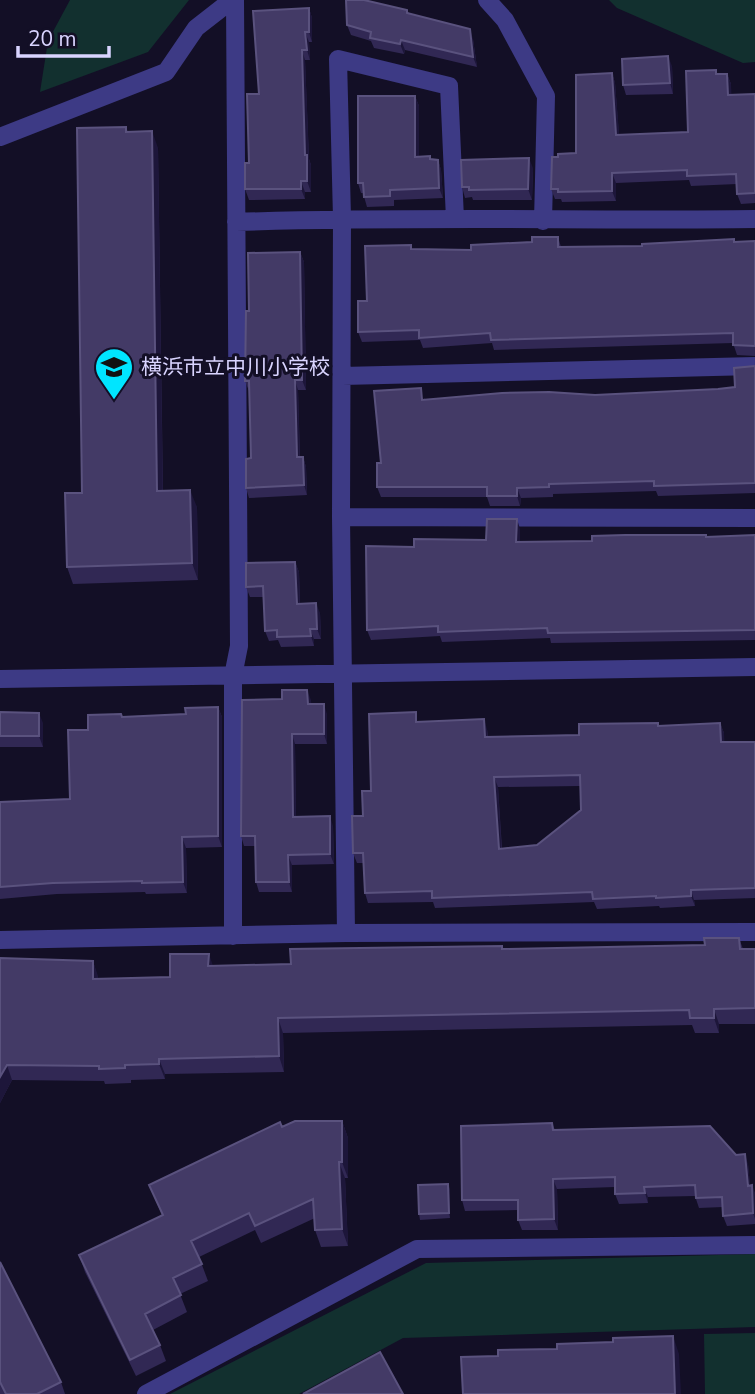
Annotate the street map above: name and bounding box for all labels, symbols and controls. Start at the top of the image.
scale bar [18,14,108,58]
text: 20 m [28,25,77,53]
school or university icon: 横浜市立中川小学校 [93,346,135,401]
place label: 横浜市立中川小学校 [141,353,330,381]

